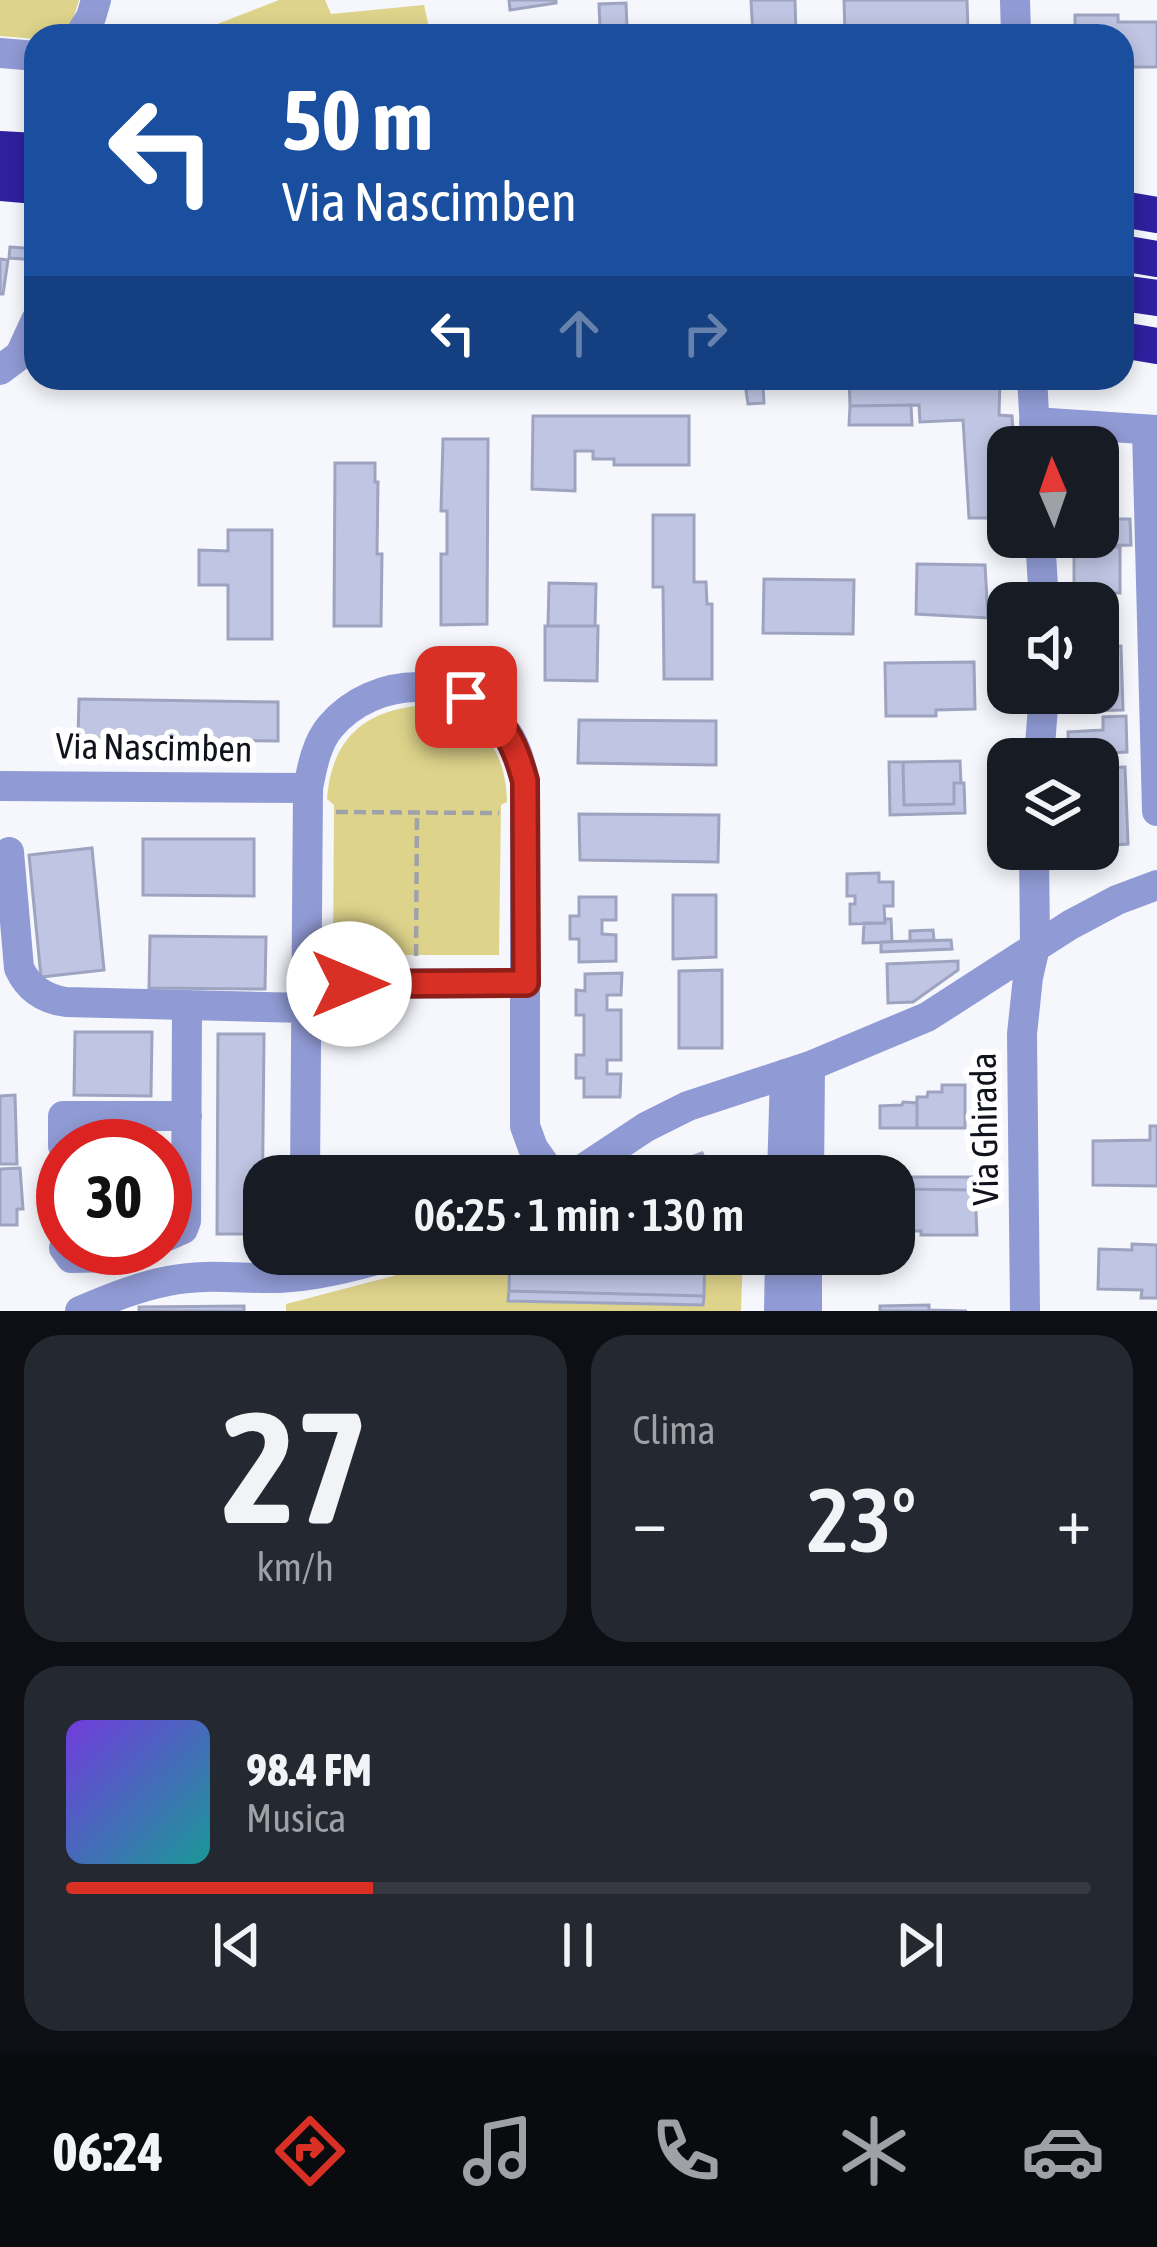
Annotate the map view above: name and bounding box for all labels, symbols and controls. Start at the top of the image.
icon: left [84,72,240,228]
text: 50 m [282,72,433,168]
text: Via Nascimben [282,171,577,232]
icon: left [420,300,486,366]
icon: ahead [546,300,612,366]
icon: right [672,300,738,366]
north arrow [987,426,1119,558]
map controls [987,426,1119,870]
button: sound [987,582,1119,714]
pin [415,646,517,748]
icon: arrive [433,664,499,730]
street label: Via Nascimben [55,724,253,770]
button: layers [987,738,1119,870]
position arrow [286,921,412,1047]
street label: Via Ghirada [962,1052,1006,1206]
speed limit sign: 30 [36,1119,192,1275]
text: 06:25 · 1 min · 130 m [414,1189,744,1241]
text: 27 [222,1377,369,1556]
text: Clima [633,1408,716,1452]
text: 23° [807,1468,916,1571]
text: − [633,1482,667,1558]
text: + [1057,1482,1091,1558]
text: km/h [257,1545,334,1589]
text: 98.4 FM [246,1744,372,1796]
text: Musica [246,1796,346,1840]
icon: previous [204,1912,270,1978]
icon: pause [545,1912,611,1978]
icon: next [887,1912,953,1978]
icon: directions [268,2109,352,2193]
icon: music [456,2109,540,2193]
icon: phone [644,2109,728,2193]
icon: climate [832,2109,916,2193]
icon: car [1021,2109,1105,2193]
text: 06:24 [52,2121,163,2182]

